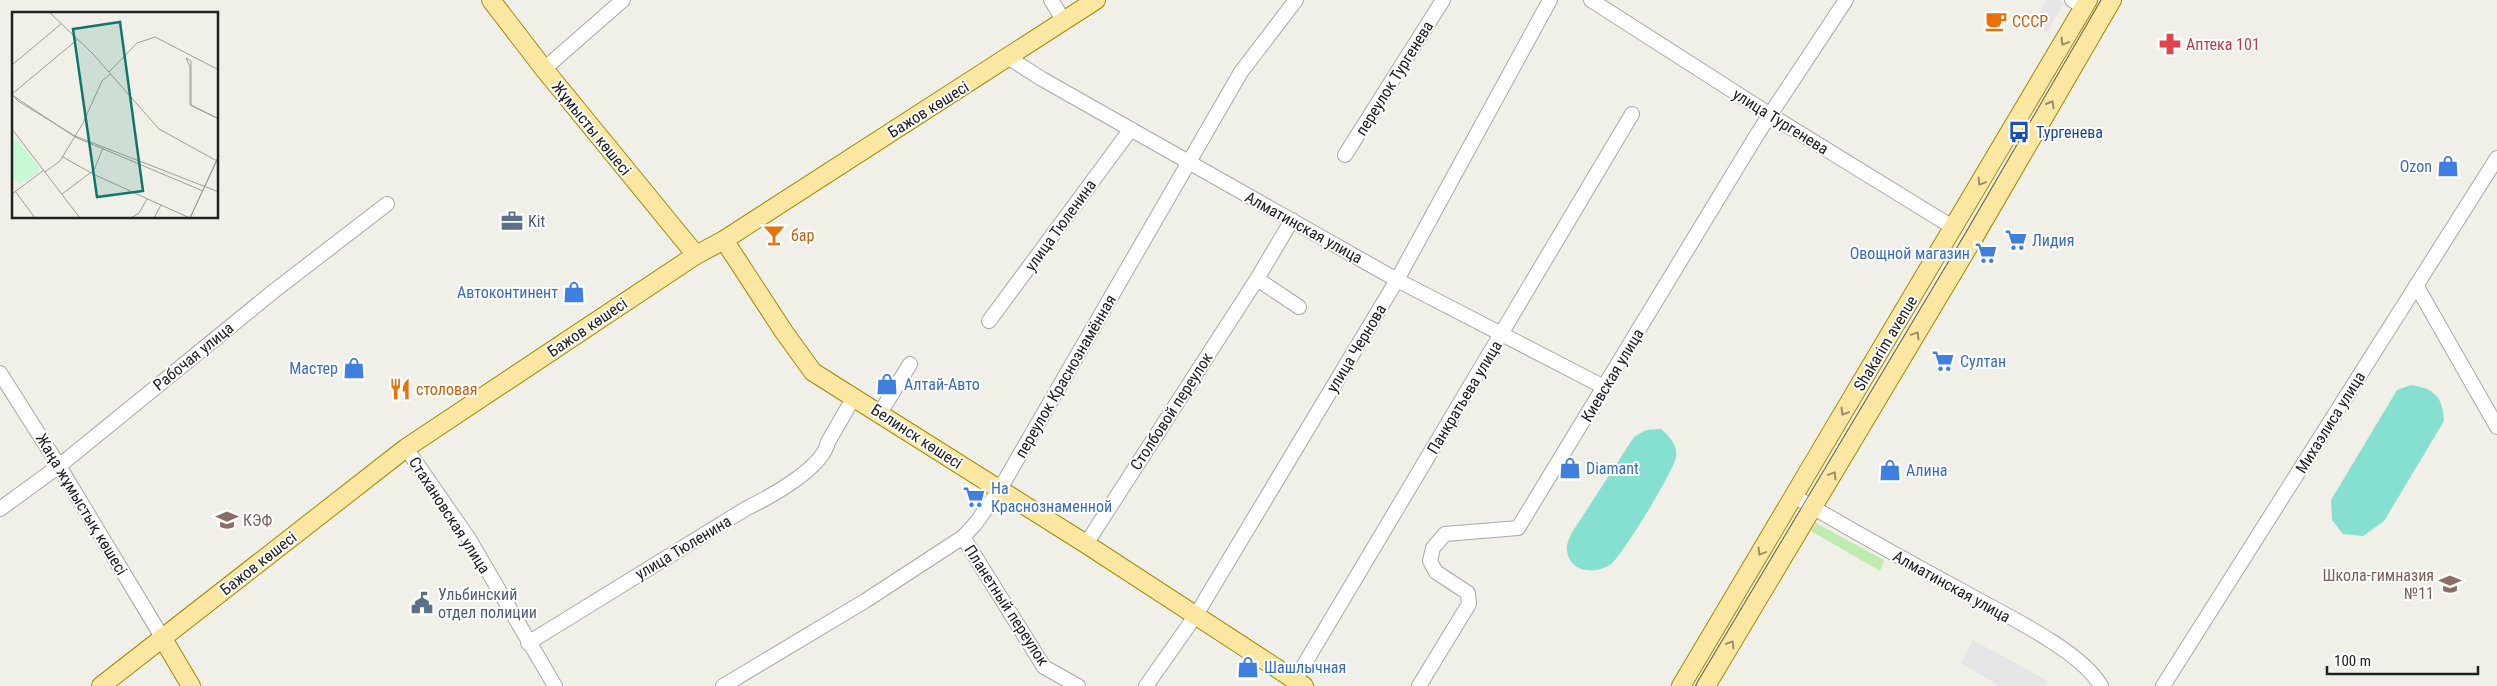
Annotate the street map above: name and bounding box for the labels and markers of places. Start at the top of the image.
cafe icon: СССР [1983,8,2009,34]
place label: СССР [2012,12,2048,31]
pharmacy icon: Аптека 101 [2157,31,2183,57]
place label: Аптека 101 [2186,35,2260,54]
bus stop icon: Тургенева [2006,119,2032,145]
place label: Тургенева [2036,123,2103,142]
shop icon: Ozon [2435,153,2461,179]
place label: Ozon [2400,157,2432,176]
office icon: Kit [499,208,525,234]
place label: Kit [528,212,545,231]
bar icon: бар [761,222,787,248]
place label: бар [791,226,814,245]
supermarket icon: Лидия [2003,227,2029,253]
place label: Лидия [2032,231,2074,250]
supermarket icon: Овощной магазин [1973,240,1999,266]
place label: Овощной магазин [1850,244,1970,263]
shop icon: Автоконтинент [561,279,587,305]
place label: Автоконтинент [457,283,558,302]
supermarket icon: Султан [1930,348,1956,374]
place label: Султан [1960,352,2006,371]
shop icon: Мастер [341,355,367,381]
place label: Мастер [289,359,338,378]
shop icon: Алтай-Авто [874,371,900,397]
place label: Алтай-Авто [904,375,980,394]
restaurant icon: столовая [387,376,413,402]
place label: столовая [416,380,477,399]
shop icon: Diamant [1557,455,1583,481]
shop icon: Алина [1877,457,1903,483]
place label: Diamant [1586,459,1639,478]
place label: Алина [1906,461,1947,480]
place label: На Краснознаменной [991,479,1112,516]
supermarket icon: На Краснознаменной [961,484,987,510]
school or university icon: КЭФ [214,507,240,533]
place label: КЭФ [243,511,272,530]
place label: Школа-гимназия №11 [2322,566,2434,603]
school or university icon: Школа-гимназия №11 [2437,571,2463,597]
place label: Ульбинский отдел полиции [438,585,537,622]
public building icon: Ульбинский отдел полиции [409,590,435,616]
shop icon: Шашлычная [1235,654,1261,680]
place label: Шашлычная [1264,658,1346,677]

